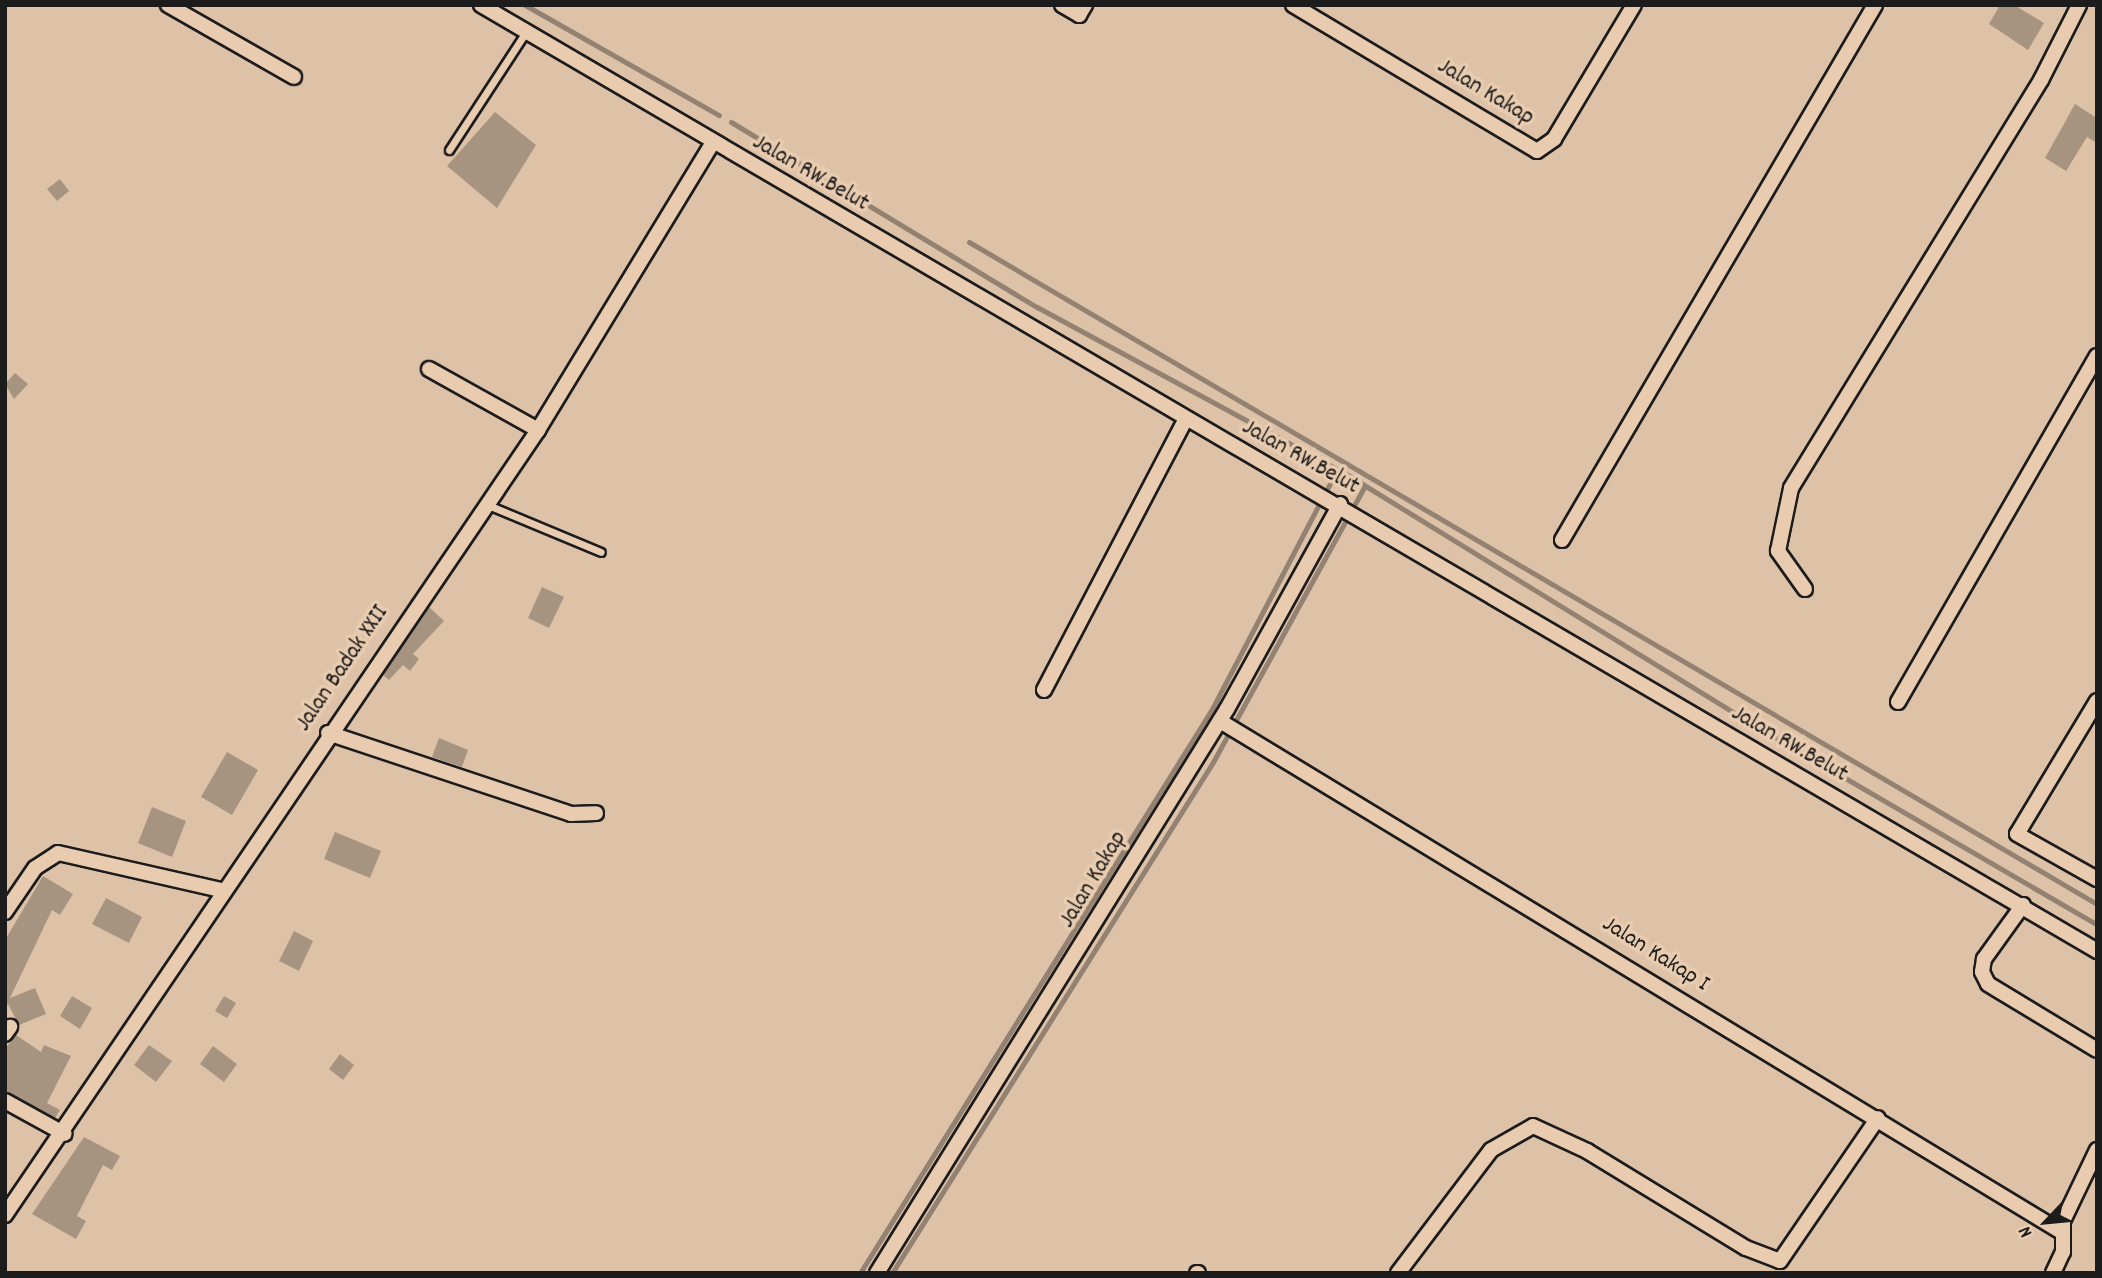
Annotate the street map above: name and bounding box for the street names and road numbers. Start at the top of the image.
street label: Jalan Kakap [1431,53,1539,133]
street label: Jalan RW.Belut [747,129,873,219]
street label: Jalan RW.Belut [1236,414,1364,502]
street label: Jalan Badak XXII [290,600,396,738]
street label: Jalan RW.Belut [1726,700,1852,790]
street label: Jalan Kakap [1054,826,1134,934]
street label: Jalan Kakap I [1596,911,1714,999]

